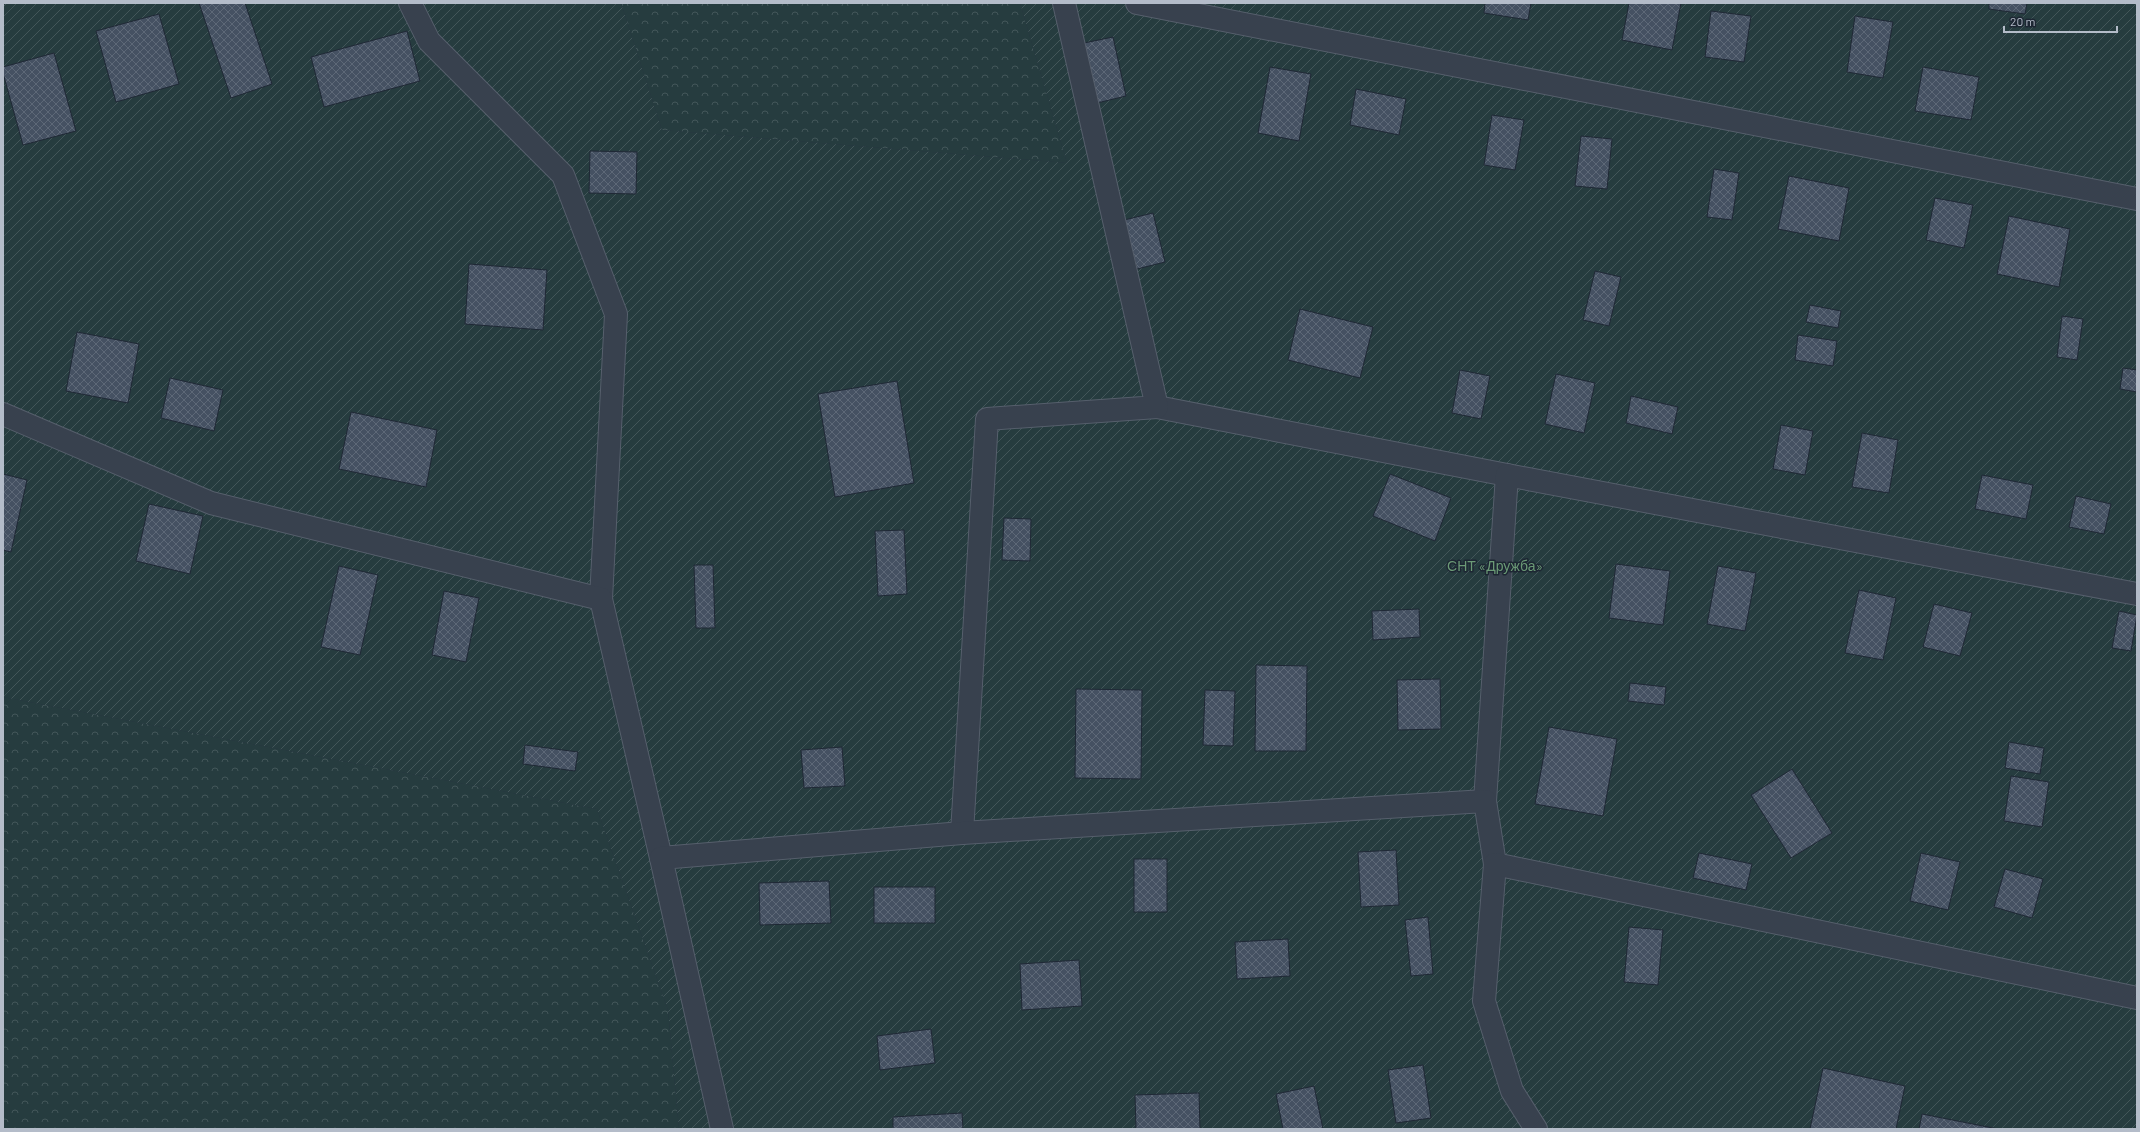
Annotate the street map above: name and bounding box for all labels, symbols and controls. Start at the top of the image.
scale bar [2004,8,2117,34]
text: 20 m [2010,14,2036,28]
park label: СНТ «Дружба» [1447,557,1543,574]

